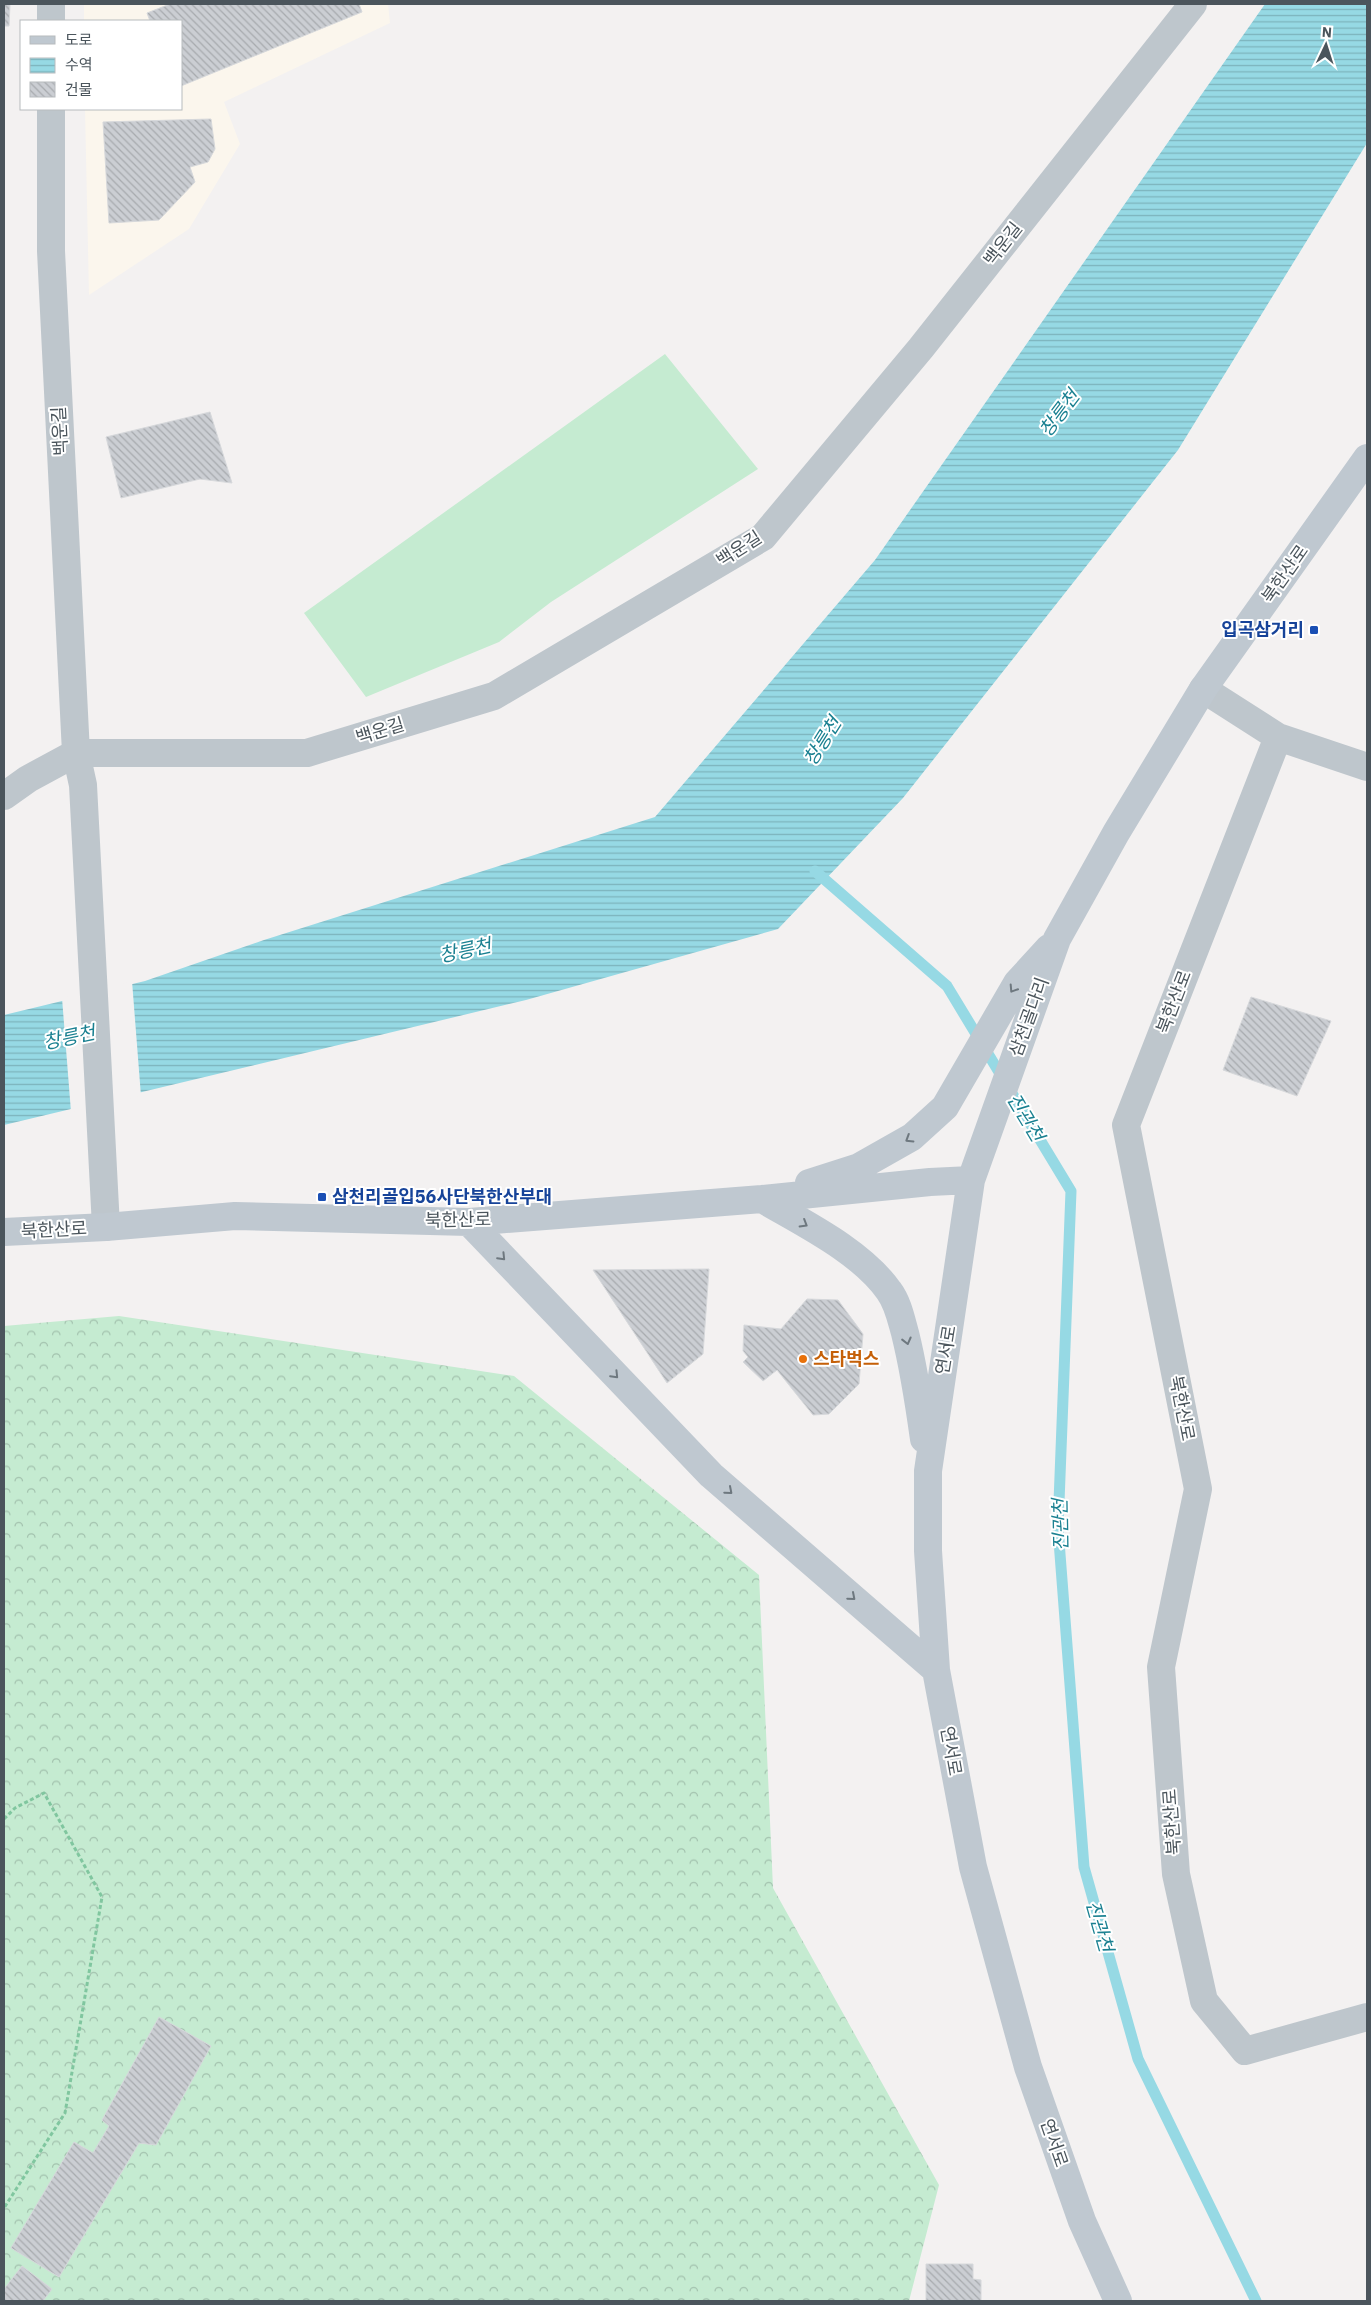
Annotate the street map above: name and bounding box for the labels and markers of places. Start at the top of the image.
place label: 입곡삼거리 [1221,618,1304,641]
marker: 입곡삼거리 [1308,624,1320,636]
place label: 삼천리골입56사단북한산부대 [332,1185,552,1208]
marker: 삼천리골입56사단북한산부대 [316,1191,328,1203]
place label: 스타벅스 [813,1347,879,1370]
marker: 스타벅스 [797,1353,809,1365]

